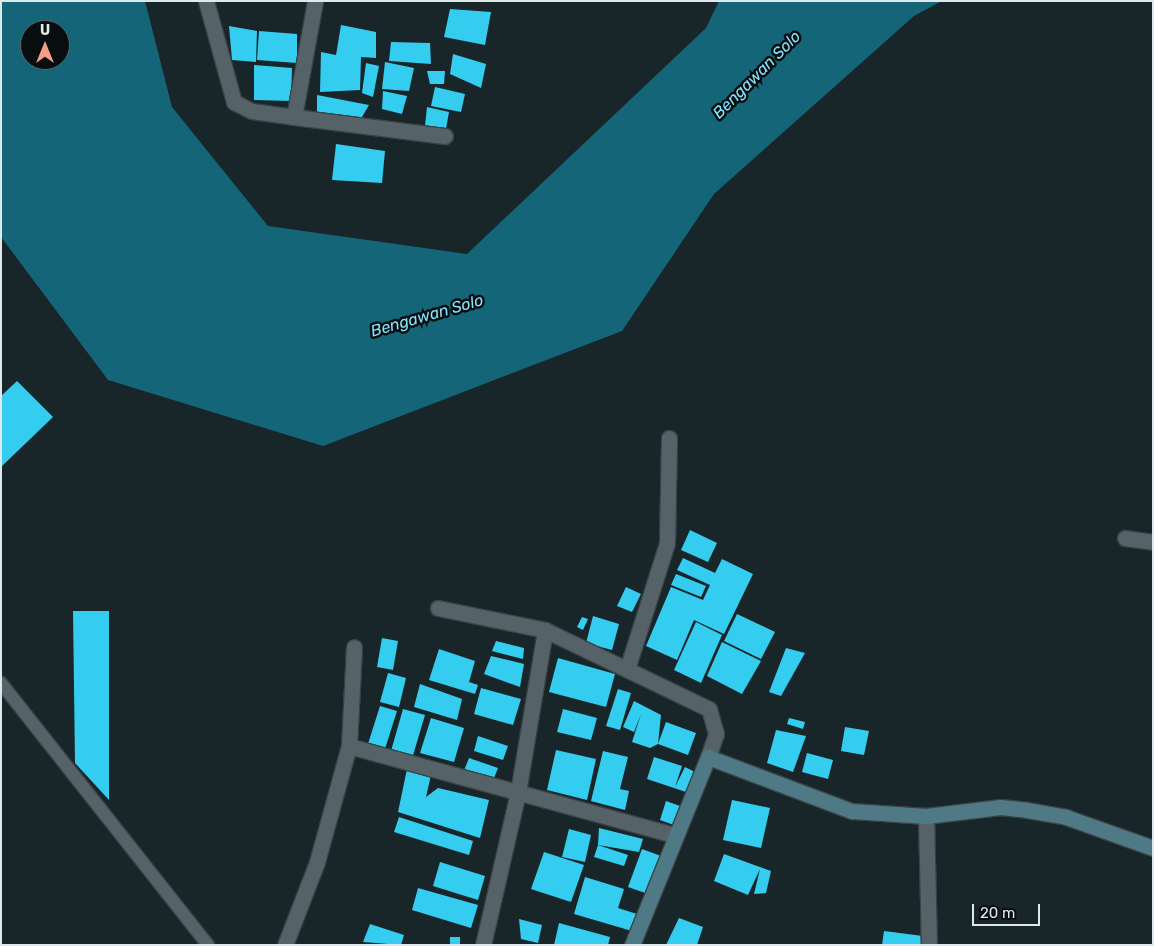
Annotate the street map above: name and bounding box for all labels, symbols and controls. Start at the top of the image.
north arrow [20,20,70,70]
text: U [40,22,50,39]
water label: Bengawan Solo [709,27,805,123]
water label: Bengawan Solo [368,291,486,341]
scale bar [974,894,1042,926]
text: 20 m [980,904,1015,922]

